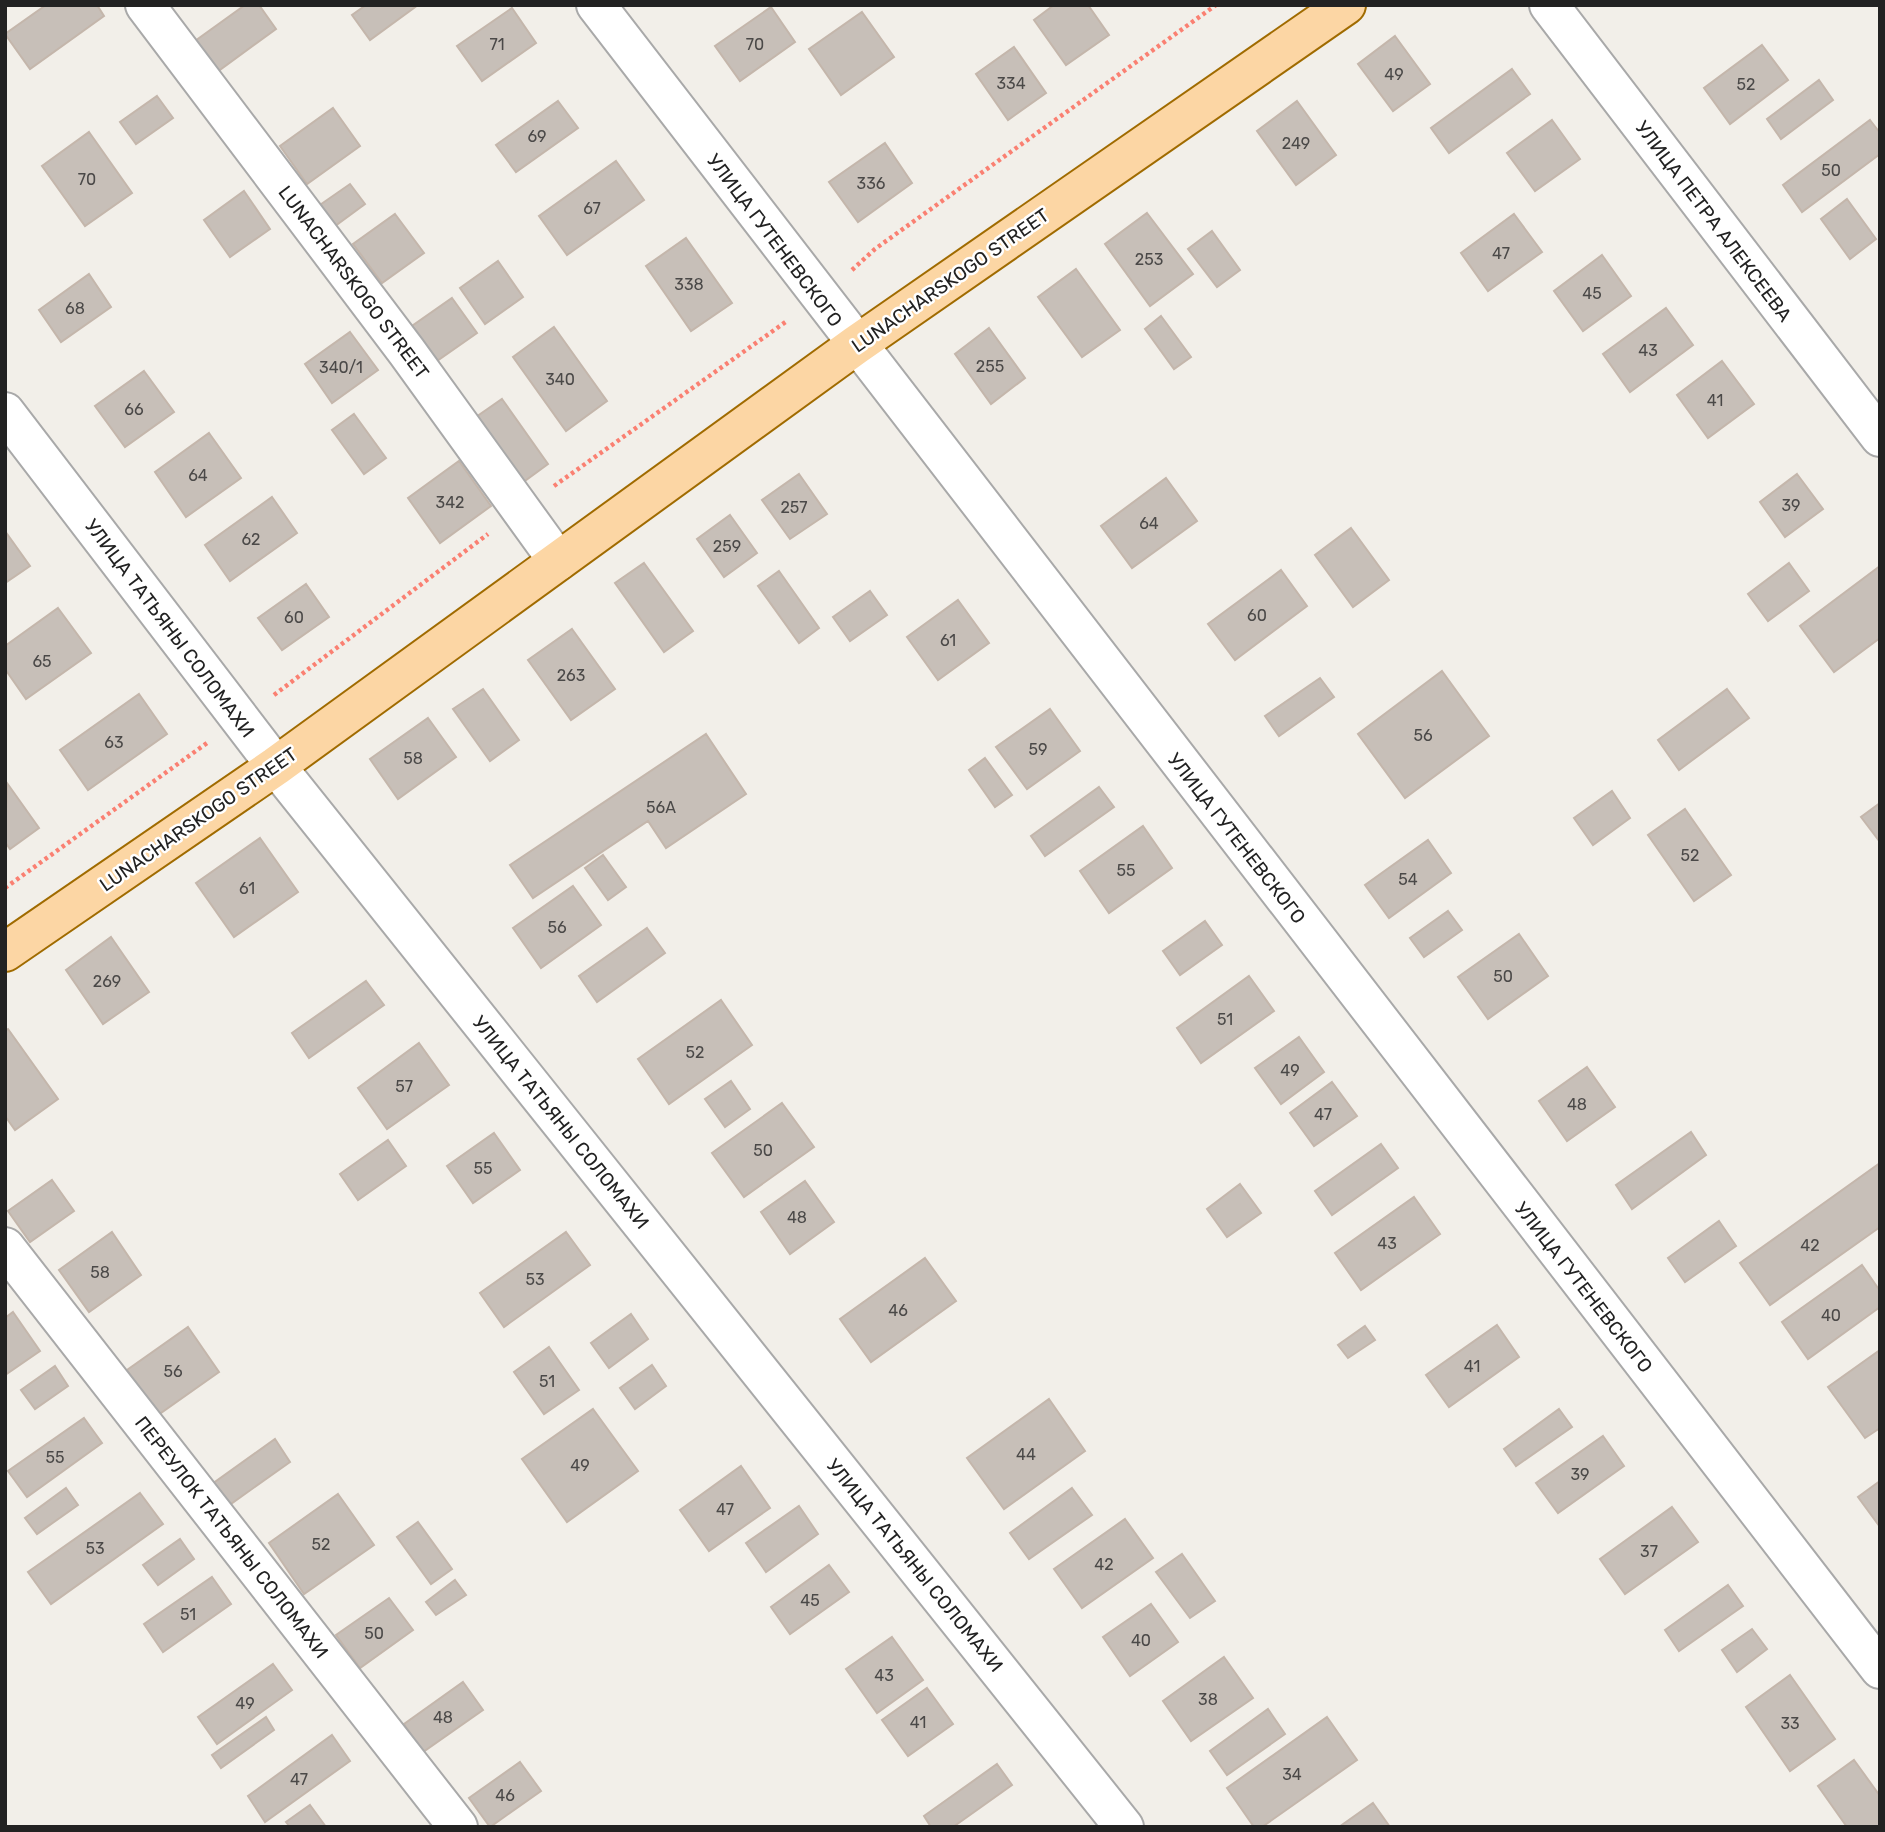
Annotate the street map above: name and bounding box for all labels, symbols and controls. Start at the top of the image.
house number: 71 [489,35,505,54]
house number: 70 [746,35,764,54]
house number: 49 [1384,65,1404,84]
house number: 334 [996,74,1026,93]
house number: 52 [1737,75,1755,94]
street label: УЛИЦА ПЕТРА АЛЕКСЕЕВА [1631,116,1797,326]
house number: 69 [527,127,547,146]
house number: 249 [1282,134,1310,153]
street label: УЛИЦА ГУТЕНЕВСКОГО [702,149,847,331]
house number: 50 [1821,161,1841,180]
house number: 70 [78,170,96,189]
house number: 336 [857,174,886,193]
street label: LUNACHARSKOGO STREET [273,181,434,383]
house number: 67 [583,199,601,218]
street label: LUNACHARSKOGO STREET [847,203,1053,357]
house number: 47 [1492,244,1510,263]
house number: 253 [1135,250,1163,269]
house number: 338 [674,275,704,294]
house number: 45 [1582,284,1602,303]
house number: 68 [65,299,85,318]
house number: 43 [1638,341,1658,360]
house number: 255 [976,357,1004,376]
house number: 340/1 [319,358,363,377]
house number: 340 [545,370,575,389]
house number: 41 [1707,391,1723,410]
house number: 66 [124,400,144,419]
house number: 64 [188,466,208,485]
house number: 342 [436,493,464,512]
house number: 39 [1781,496,1801,515]
house number: 257 [780,498,808,517]
house number: 64 [1139,514,1159,533]
street label: УЛИЦА ТАТЬЯНЫ СОЛОМАХИ [80,515,259,742]
house number: 62 [241,530,261,549]
house number: 259 [713,537,741,556]
house number: 60 [1247,606,1267,625]
house number: 60 [284,608,304,627]
house number: 61 [940,631,956,650]
house number: 65 [32,652,52,671]
house number: 263 [557,666,585,685]
house number: 56 [1413,726,1433,745]
house number: 63 [104,733,124,752]
house number: 59 [1029,740,1048,759]
street label: LUNACHARSKOGO STREET [95,742,301,896]
street label: УЛИЦА ГУТЕНЕВСКОГО [1163,748,1310,928]
house number: 58 [403,749,423,768]
house number: 56А [646,798,676,817]
house number: 52 [1681,846,1699,865]
house number: 55 [1116,861,1136,880]
house number: 54 [1398,870,1418,889]
house number: 61 [239,879,255,898]
house number: 56 [547,918,567,937]
house number: 50 [1493,967,1513,986]
house number: 269 [93,972,121,991]
house number: 51 [1217,1010,1233,1029]
street label: УЛИЦА ТАТЬЯНЫ СОЛОМАХИ [467,1011,654,1234]
house number: 52 [686,1043,704,1062]
house number: 49 [1280,1061,1300,1080]
house number: 57 [395,1077,413,1096]
house number: 48 [1567,1095,1587,1114]
house number: 47 [1314,1105,1332,1124]
house number: 50 [753,1141,773,1160]
house number: 55 [473,1159,493,1178]
street label: УЛИЦА ГУТЕНЕВСКОГО [1510,1197,1657,1377]
house number: 48 [787,1208,807,1227]
house number: 43 [1377,1234,1397,1253]
house number: 42 [1800,1236,1820,1255]
house number: 58 [90,1263,110,1282]
house number: 53 [525,1270,545,1289]
house number: 46 [888,1301,908,1320]
house number: 40 [1821,1306,1841,1325]
house number: 41 [1464,1357,1480,1376]
house number: 56 [163,1362,183,1381]
house number: 51 [539,1372,555,1391]
street label: ПЕРЕУЛОК ТАТЬЯНЫ СОЛОМАХИ [130,1412,333,1663]
house number: 44 [1016,1445,1036,1464]
house number: 55 [45,1448,65,1467]
street label: УЛИЦА ТАТЬЯНЫ СОЛОМАХИ [821,1454,1008,1677]
house number: 49 [570,1456,590,1475]
house number: 39 [1570,1465,1590,1484]
house number: 47 [716,1500,734,1519]
house number: 52 [312,1535,330,1554]
house number: 53 [85,1539,105,1558]
house number: 37 [1640,1542,1658,1561]
house number: 42 [1094,1555,1114,1574]
house number: 45 [800,1591,820,1610]
house number: 51 [180,1605,196,1624]
house number: 50 [364,1624,384,1643]
house number: 40 [1131,1631,1151,1650]
house number: 43 [874,1666,894,1685]
house number: 38 [1198,1690,1218,1709]
house number: 49 [235,1694,255,1713]
house number: 48 [433,1708,453,1727]
house number: 41 [910,1713,926,1732]
house number: 33 [1780,1714,1800,1733]
house number: 34 [1282,1765,1302,1784]
house number: 47 [290,1770,308,1789]
house number: 46 [495,1786,515,1805]

